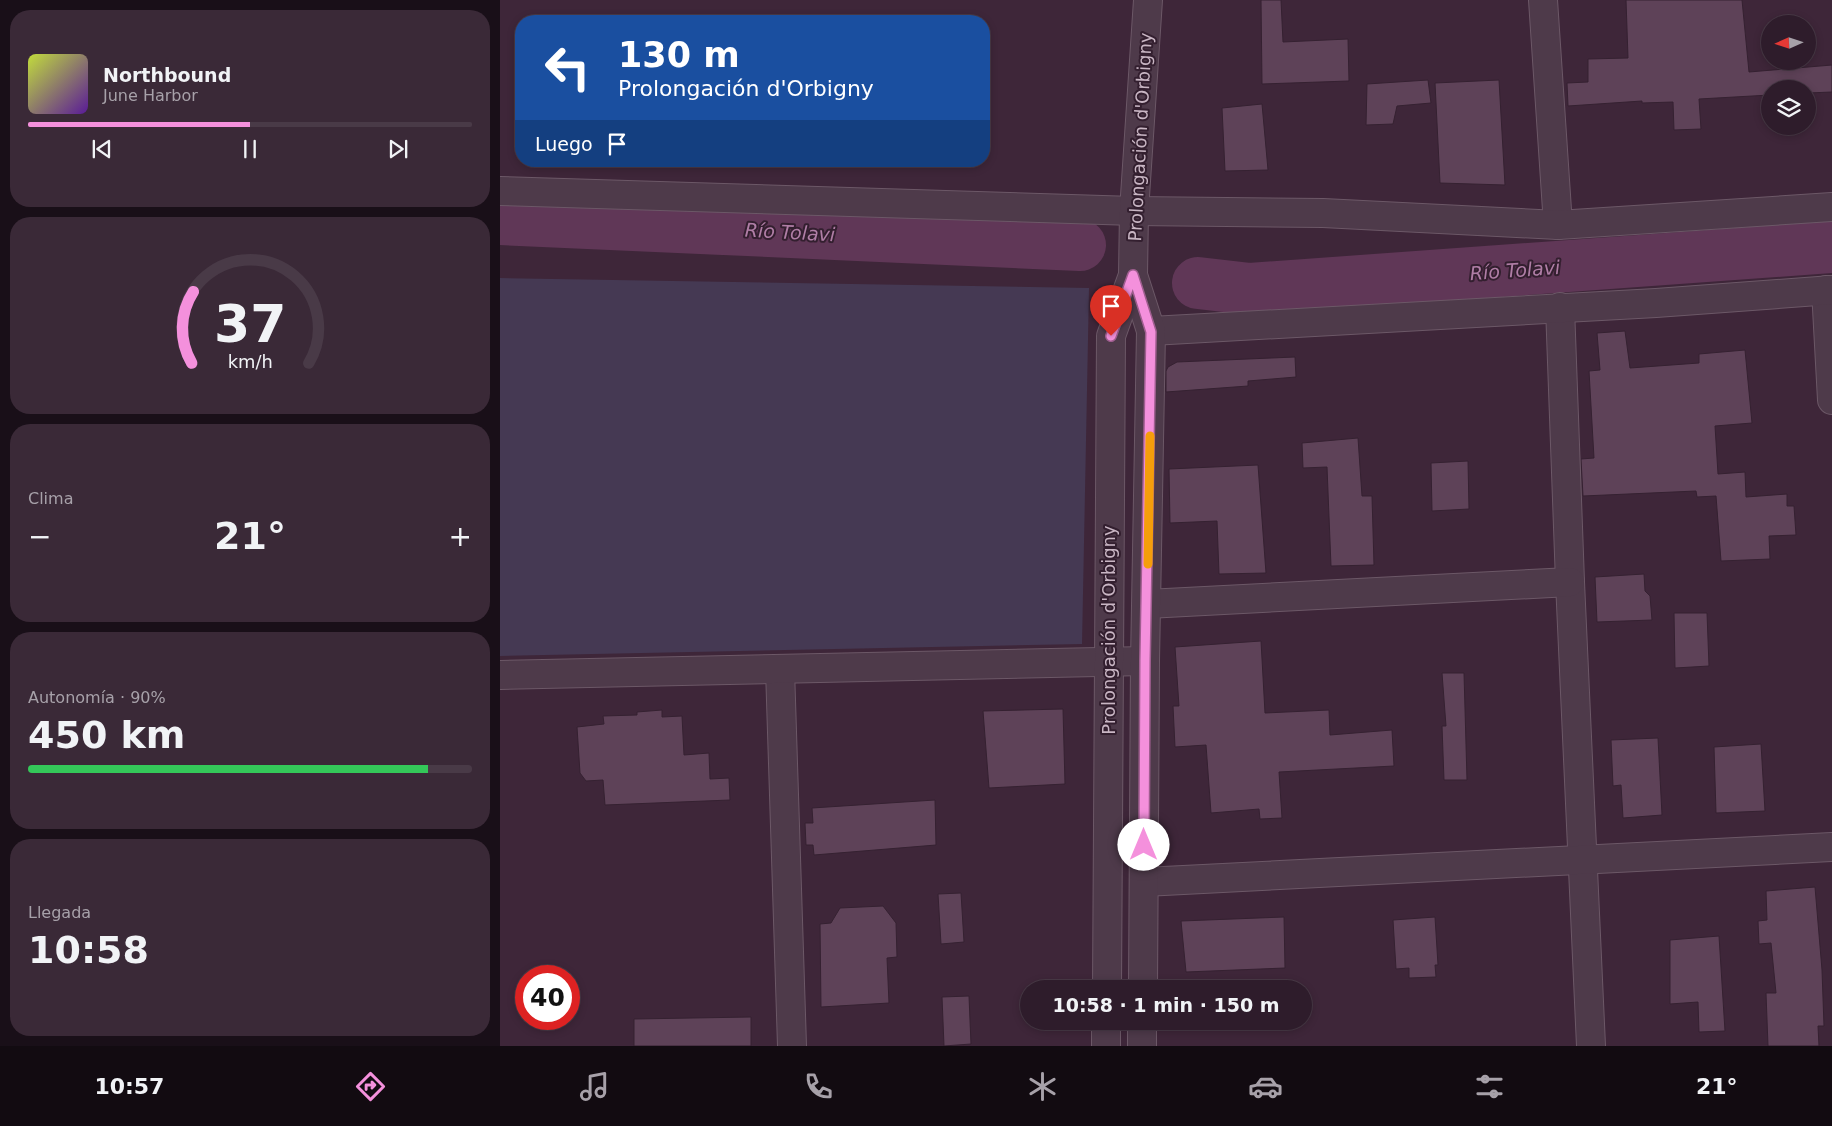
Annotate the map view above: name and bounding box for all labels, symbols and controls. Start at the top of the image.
north arrow [1761,15,1816,70]
map controls [1761,15,1816,135]
street label: Prolongación d'Orbigny [1124,32,1156,242]
icon: left [535,35,600,100]
text: 130 m [618,35,740,75]
text: Northbound [103,64,231,86]
text: Prolongación d'Orbigny [618,76,874,101]
button: layers [1761,80,1816,135]
text: June Harbor [103,86,198,105]
icon: arrive [603,130,631,158]
text: Luego [535,133,593,155]
icon: previous [88,135,116,163]
icon: pause [236,135,264,163]
icon: next [384,135,412,163]
water label: Río Tolavi [744,219,836,245]
water label: Río Tolavi [1469,256,1562,284]
pin [1090,285,1132,336]
icon: arrive [1097,292,1125,320]
text: 37 [214,294,286,354]
text: km/h [227,351,273,372]
text: Clima [28,489,73,508]
text: 21° [214,514,286,558]
text: − [28,520,51,553]
text: + [449,520,472,553]
street label: Prolongación d'Orbigny [1098,525,1119,735]
text: Autonomía · 90% [28,688,166,707]
text: 450 km [28,713,185,757]
position arrow [1117,818,1169,870]
text: Llegada [28,903,91,922]
text: 10:58 [28,928,149,972]
speed limit sign: 40 [515,965,580,1030]
text: 10:58 · 1 min · 150 m [1052,994,1280,1016]
icon: directions [353,1069,388,1104]
icon: music [577,1069,612,1104]
icon: phone [801,1069,836,1104]
icon: climate [1025,1069,1060,1104]
icon: car [1248,1069,1283,1104]
icon: filters [1472,1069,1507,1104]
text: 10:57 [94,1074,164,1099]
text: 21° [1696,1074,1738,1099]

